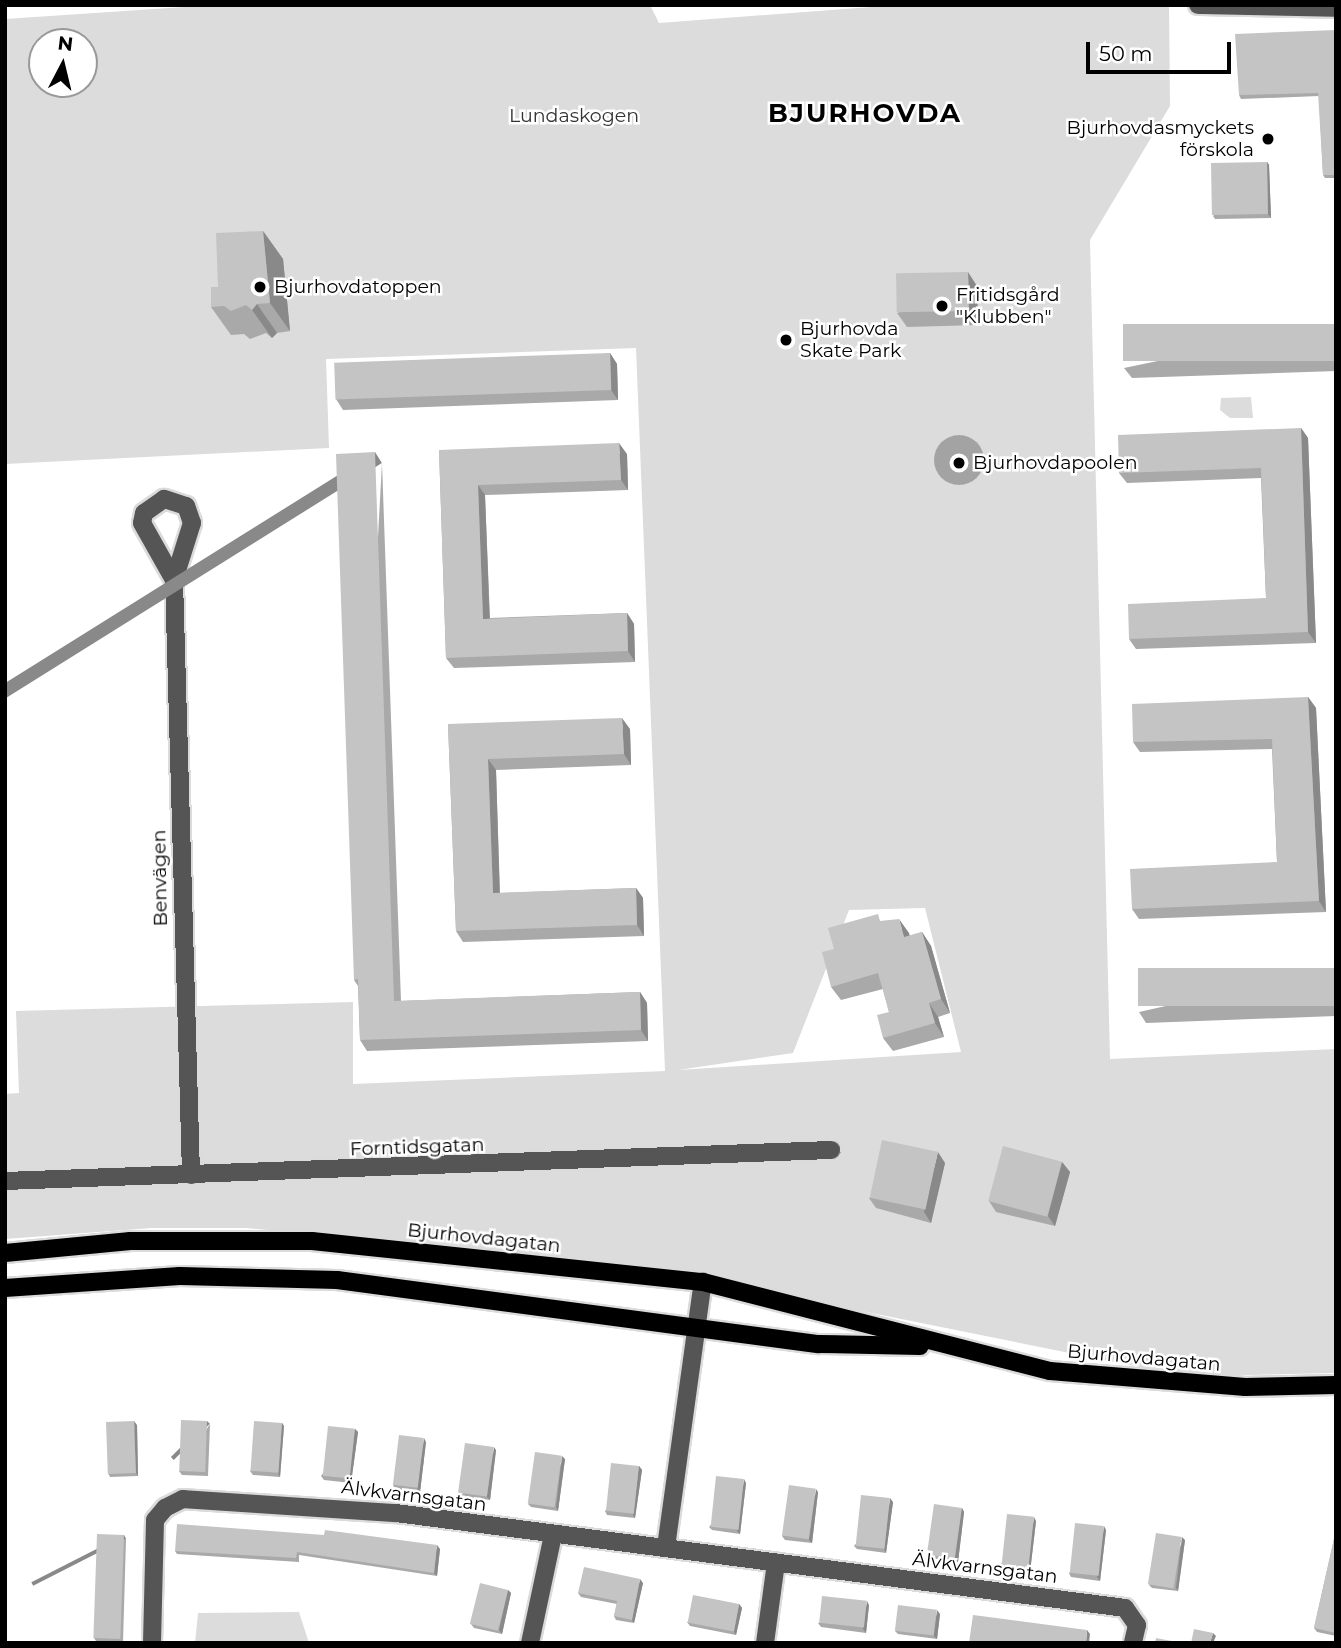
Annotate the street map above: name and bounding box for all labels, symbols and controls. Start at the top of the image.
north arrow [28,28,98,98]
scale bar [1089,28,1234,72]
text: N [56,31,74,56]
text: 50 m [1099,41,1153,66]
district label: BJURHOVDA [769,98,961,130]
park label: Lundaskogen [509,105,639,127]
place label: Bjurhovdasmyckets förskola [1067,117,1254,161]
marker: Bjurhovdasmyckets förskola [1260,131,1276,147]
place label: Bjurhovdatoppen [274,276,442,298]
marker: Bjurhovdatoppen [252,279,268,295]
place label: Fritidsgård "Klubben" [956,284,1060,328]
marker: Fritidsgård "Klubben" [934,298,950,314]
place label: Bjurhovda Skate Park [800,318,901,362]
marker: Bjurhovda Skate Park [778,332,794,348]
place label: Bjurhovdapoolen [973,452,1137,474]
marker: Bjurhovdapoolen [951,455,967,471]
street label: Benvägen [148,829,172,927]
street label: Forntidsgatan [349,1133,485,1161]
street label: Bjurhovdagatan [406,1219,562,1257]
street label: Bjurhovdagatan [1066,1340,1222,1376]
street label: Älvkvarnsgatan [340,1476,488,1516]
street label: Älvkvarnsgatan [911,1548,1059,1588]

